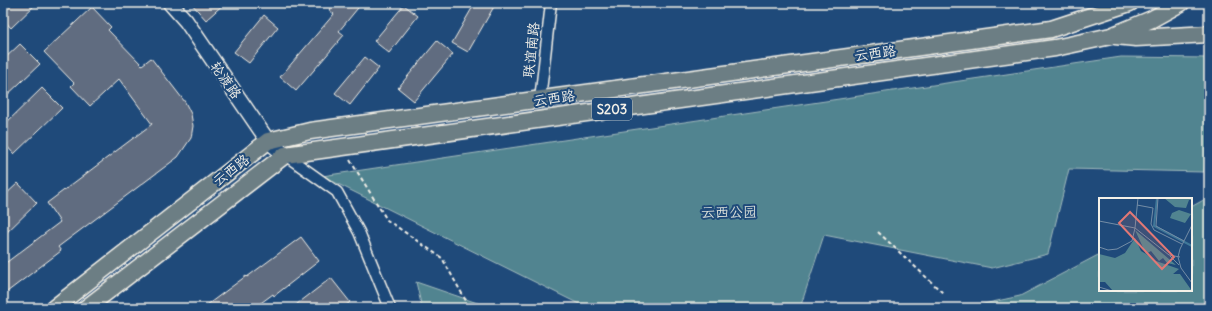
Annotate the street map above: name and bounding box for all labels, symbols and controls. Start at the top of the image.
street label: 联谊南路 [519,21,543,79]
street label: 云西路 [853,41,897,65]
street label: 轮渡路 [207,58,245,102]
street label: 云西路 [532,86,576,110]
road number: S203 [592,98,632,120]
street label: 云西路 [209,150,253,190]
inset map [1099,198,1192,291]
park label: 云西公园 [701,203,757,221]

